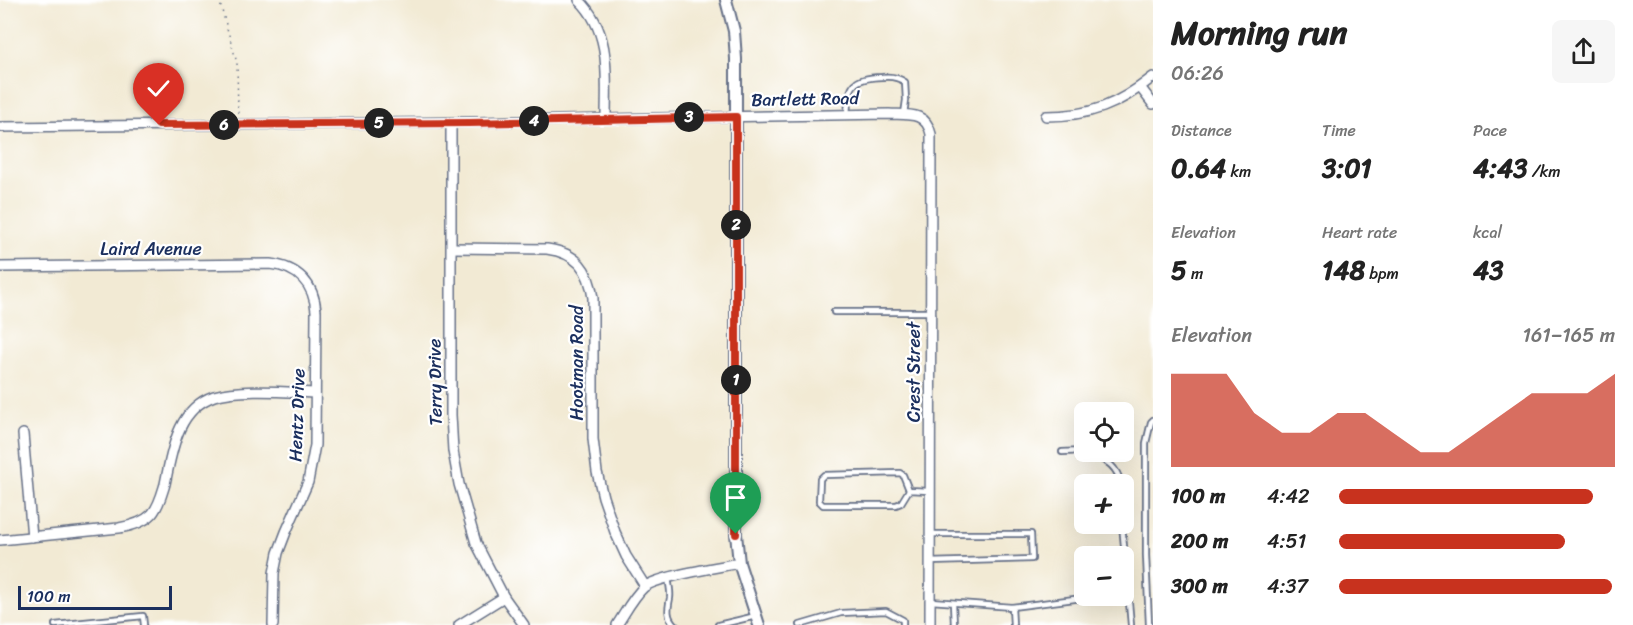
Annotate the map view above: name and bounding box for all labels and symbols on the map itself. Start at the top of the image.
pin [133,63,184,125]
street label: Bartlett Road [751,82,861,116]
pin: 3 [674,102,704,132]
pin: 4 [519,106,549,136]
pin: 5 [364,108,394,138]
pin: 6 [209,110,239,140]
pin: 2 [721,210,751,240]
street label: Laird Avenue [100,233,202,265]
street label: Hootman Road [561,304,593,420]
street label: Crest Street [898,321,930,422]
street label: Terry Drive [418,338,452,426]
pin: 1 [721,365,751,395]
street label: Hentz Drive [279,368,315,462]
pin [710,472,761,534]
scale bar [18,583,172,610]

